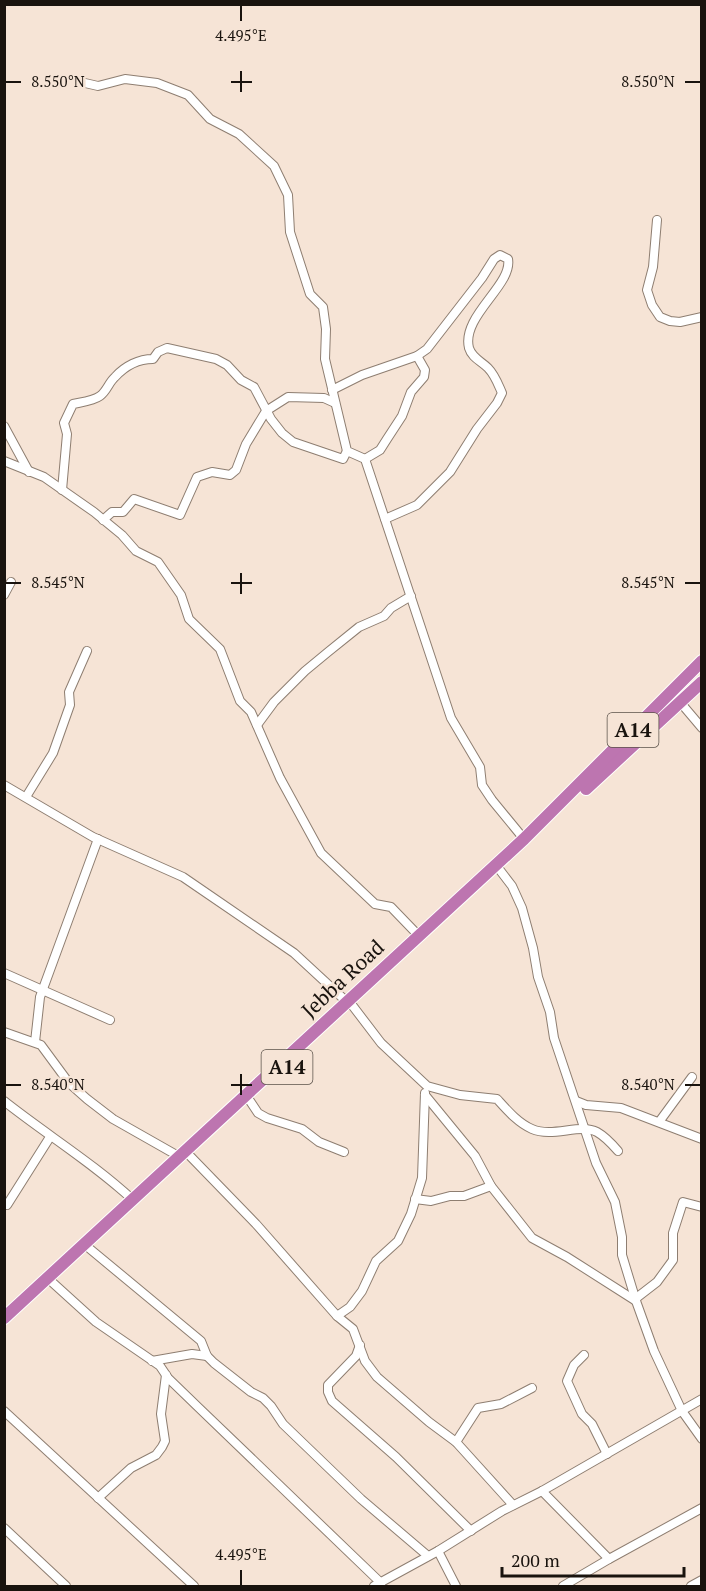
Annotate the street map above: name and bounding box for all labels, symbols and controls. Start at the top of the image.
text: 4.495°E [215,25,267,45]
text: 8.550°N [31,71,85,91]
text: 8.550°N [621,71,675,91]
text: 8.545°N [31,572,85,592]
text: 8.545°N [621,572,675,592]
road number: A14 [608,713,658,747]
street label: Jebba Road [295,933,390,1024]
road number: A14 [262,1050,312,1084]
text: 8.540°N [31,1074,85,1094]
text: 8.540°N [621,1074,675,1094]
scale bar [502,1540,684,1578]
text: 4.495°E [215,1544,267,1564]
text: 200 m [511,1548,560,1572]

